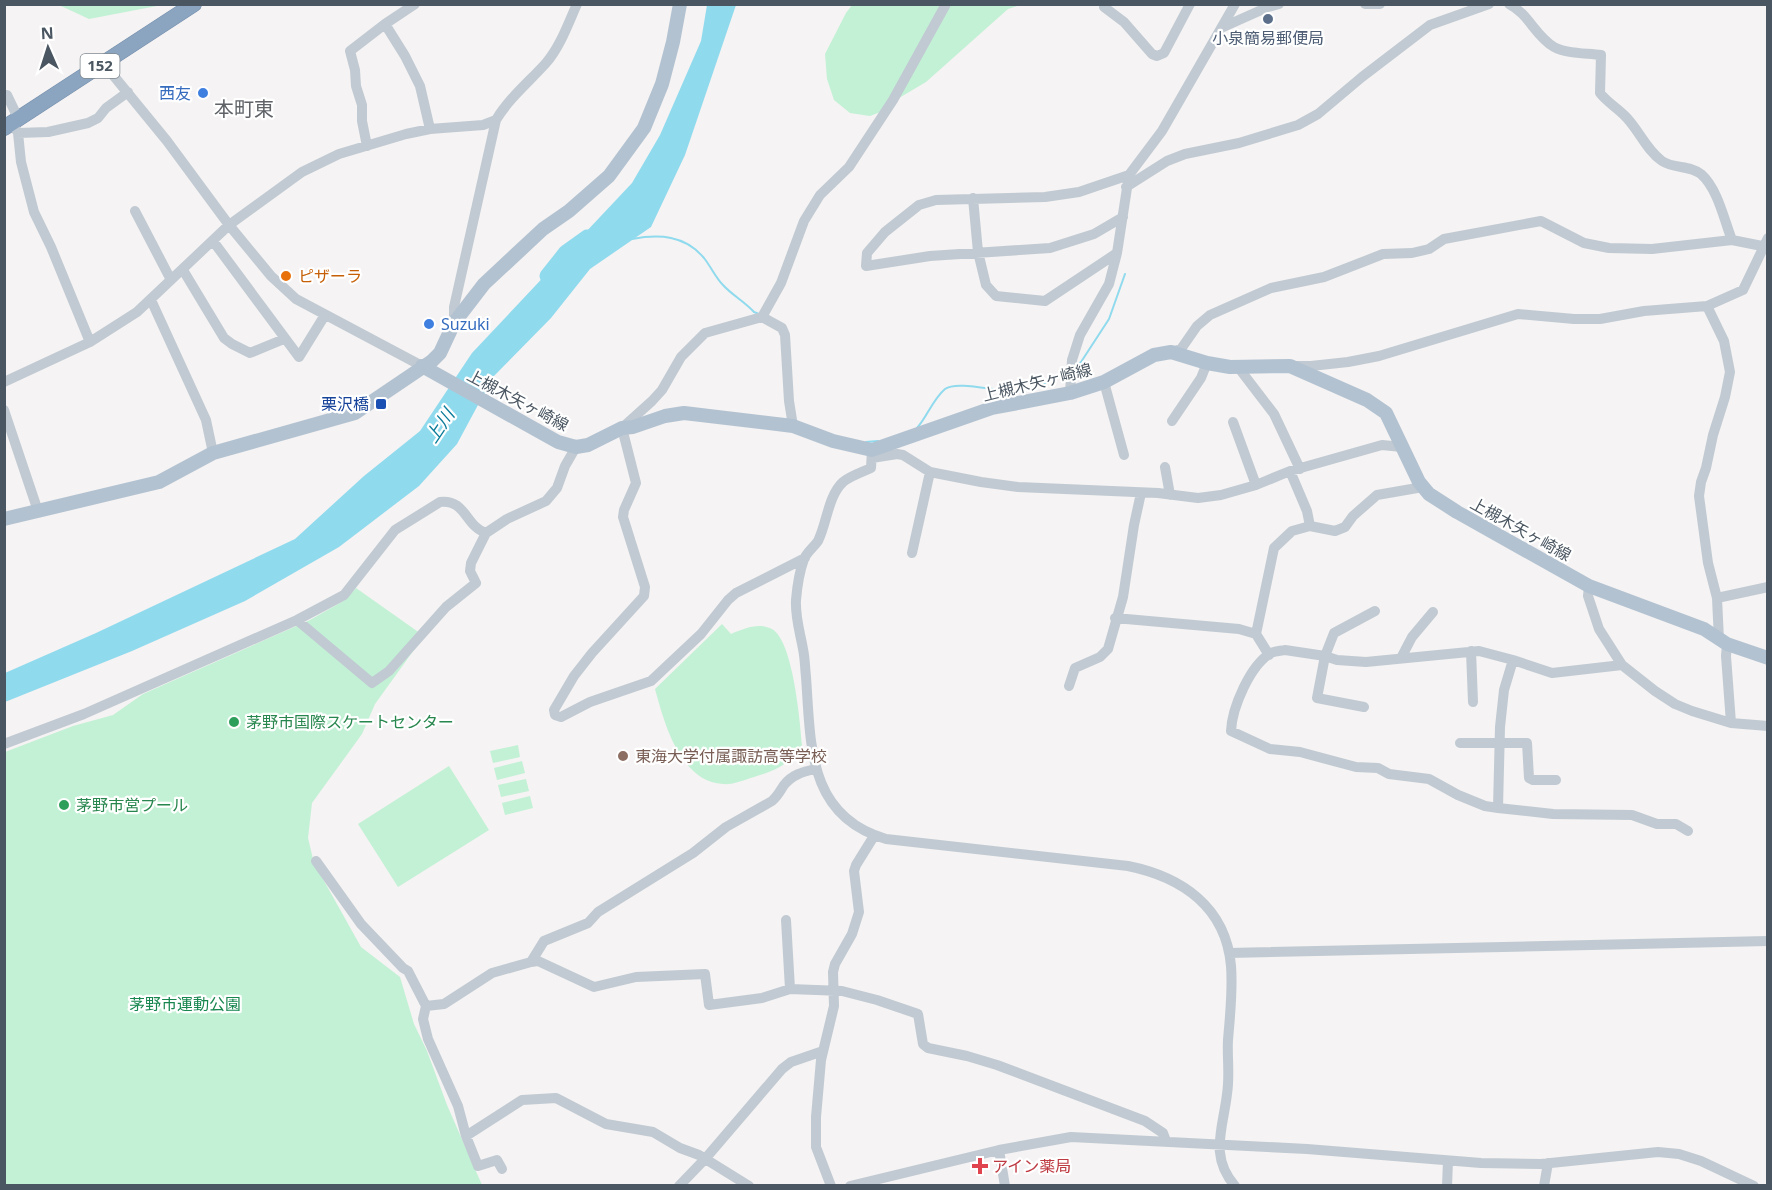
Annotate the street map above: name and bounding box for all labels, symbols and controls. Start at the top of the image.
marker: 小泉簡易郵便局 [1261,12,1275,26]
north arrow [18,18,78,78]
text: N [40,22,54,44]
place label: 小泉簡易郵便局 [1212,27,1324,49]
road number: 152 [80,54,120,78]
place label: 西友 [159,82,191,104]
marker: 西友 [196,86,210,100]
district label: 本町東 [214,95,274,122]
place label: ピザーラ [298,265,362,287]
marker: ピザーラ [279,269,293,283]
place label: Suzuki [441,313,490,335]
marker: Suzuki [422,317,436,331]
street label: 上槻木矢ヶ崎線 [980,358,1094,406]
street label: 上槻木矢ヶ崎線 [463,364,573,436]
place label: 栗沢橋 [321,393,369,415]
marker: 栗沢橋 [374,397,388,411]
water label: 上川 [419,402,460,447]
street label: 上槻木矢ヶ崎線 [1467,492,1575,566]
place label: 茅野市国際スケートセンター [246,711,454,733]
marker: 茅野市国際スケートセンター [227,715,241,729]
place label: 東海大学付属諏訪高等学校 [635,745,827,767]
marker: 東海大学付属諏訪高等学校 [616,749,630,763]
place label: 茅野市営プール [76,794,188,816]
marker: 茅野市営プール [57,798,71,812]
park label: 茅野市運動公園 [129,993,241,1015]
place label: アイン薬局 [992,1155,1071,1177]
marker: アイン薬局 [973,1159,987,1173]

